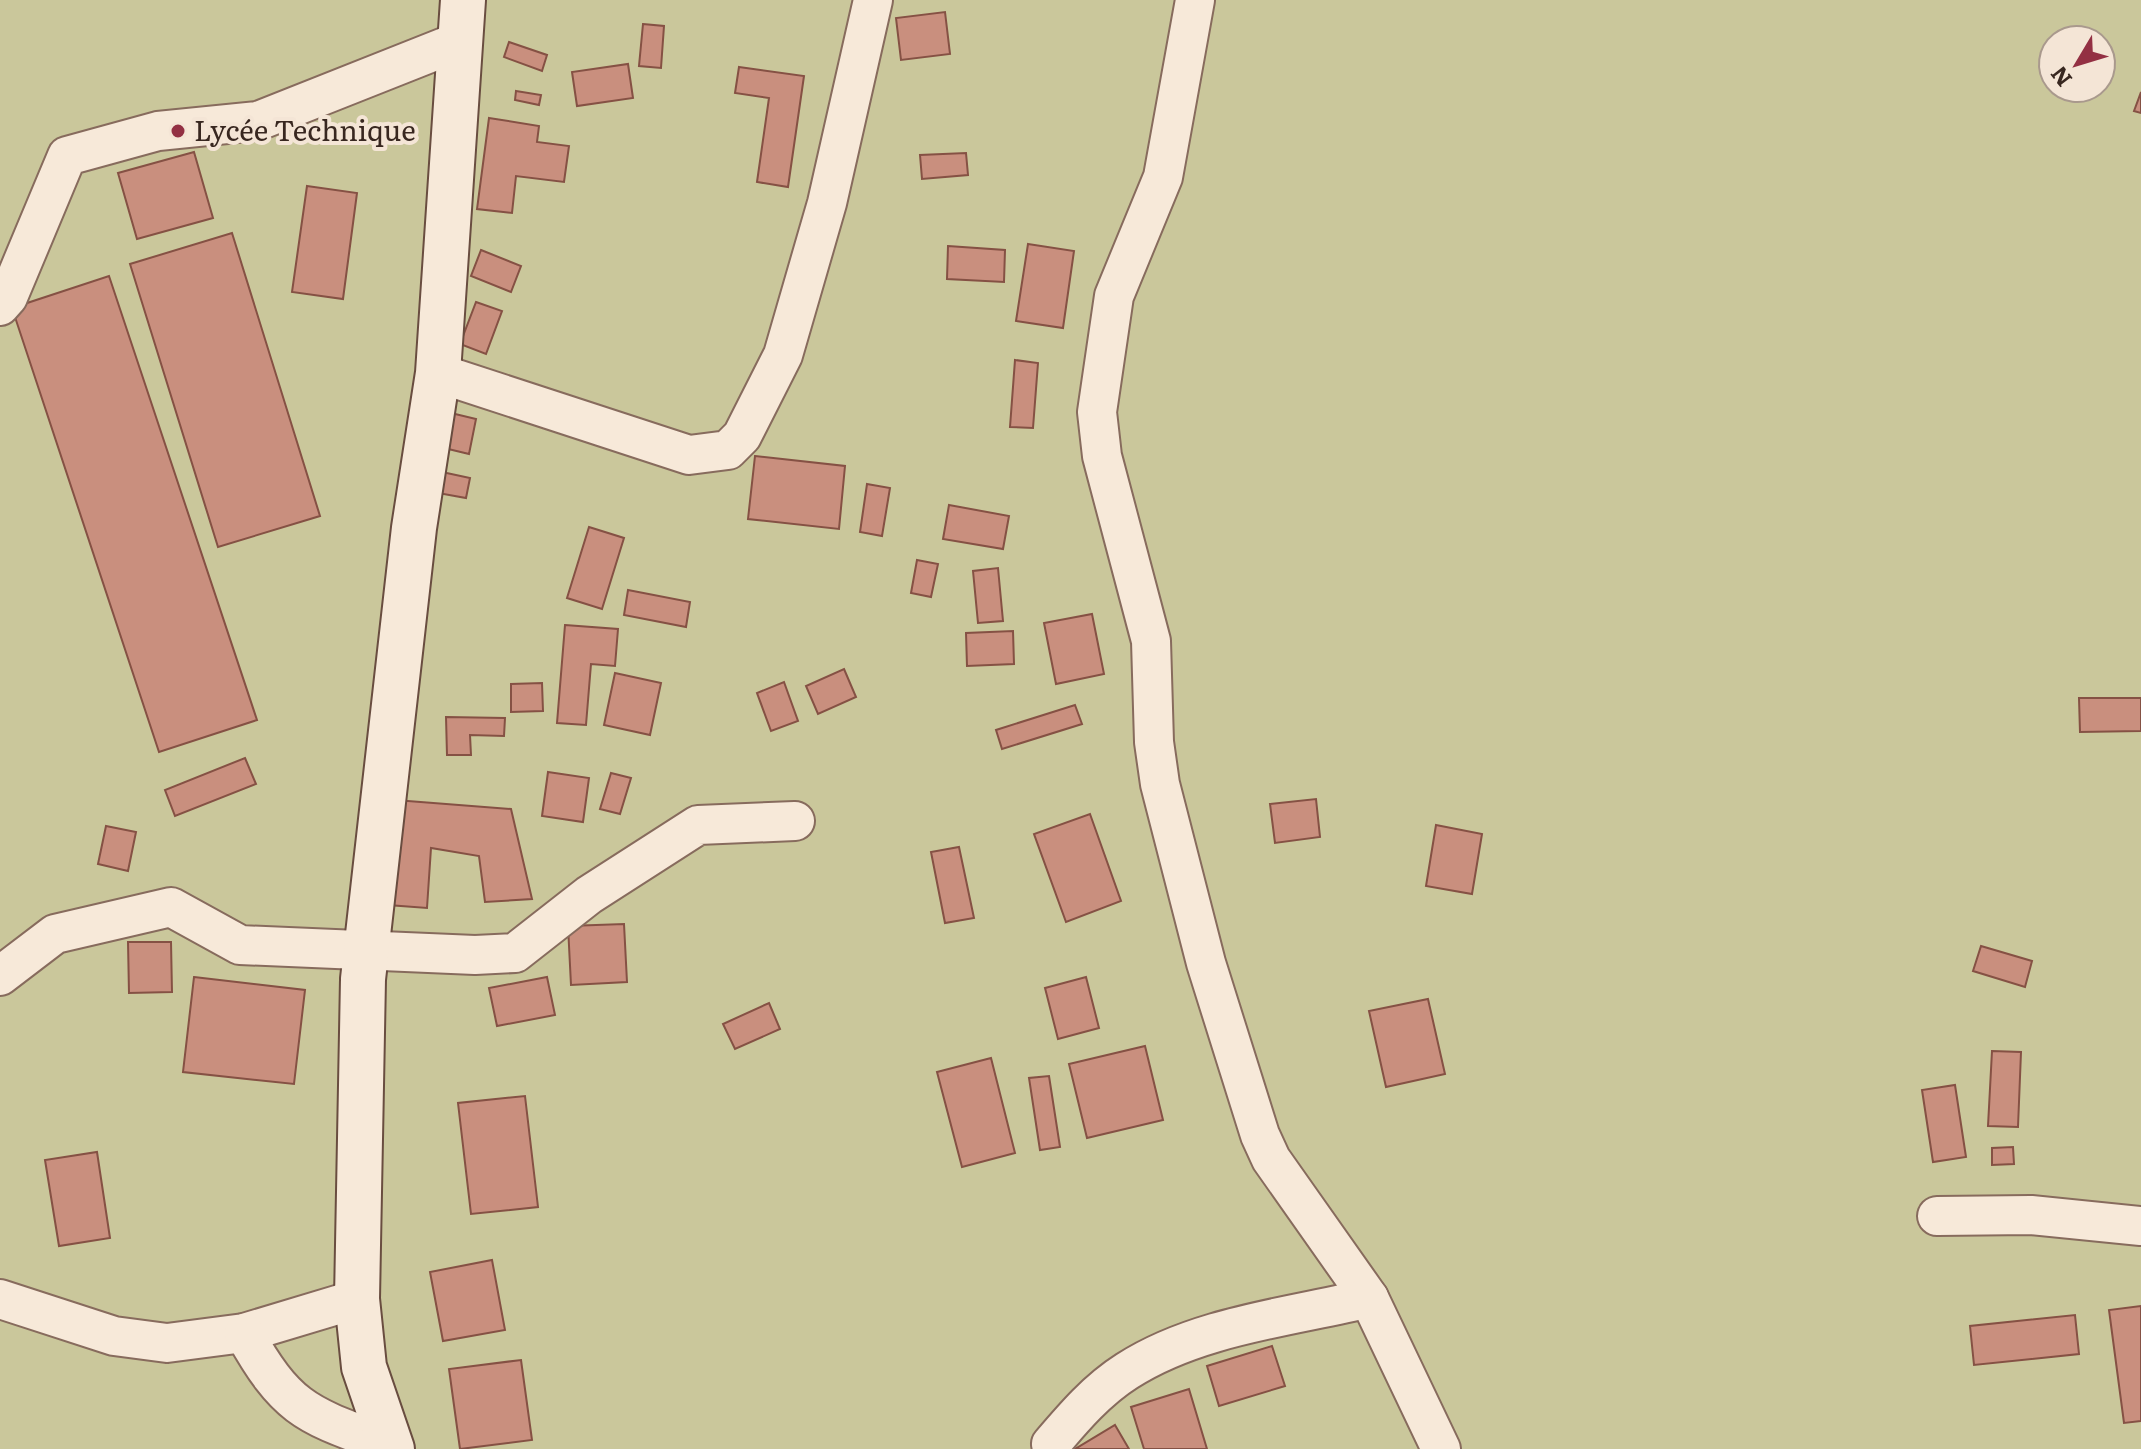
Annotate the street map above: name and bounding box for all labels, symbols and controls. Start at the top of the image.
north arrow [2037,24,2117,104]
text: N [2041,60,2079,95]
place label: Lycée Technique [194,108,416,150]
marker: Lycée Technique [169,122,187,140]

